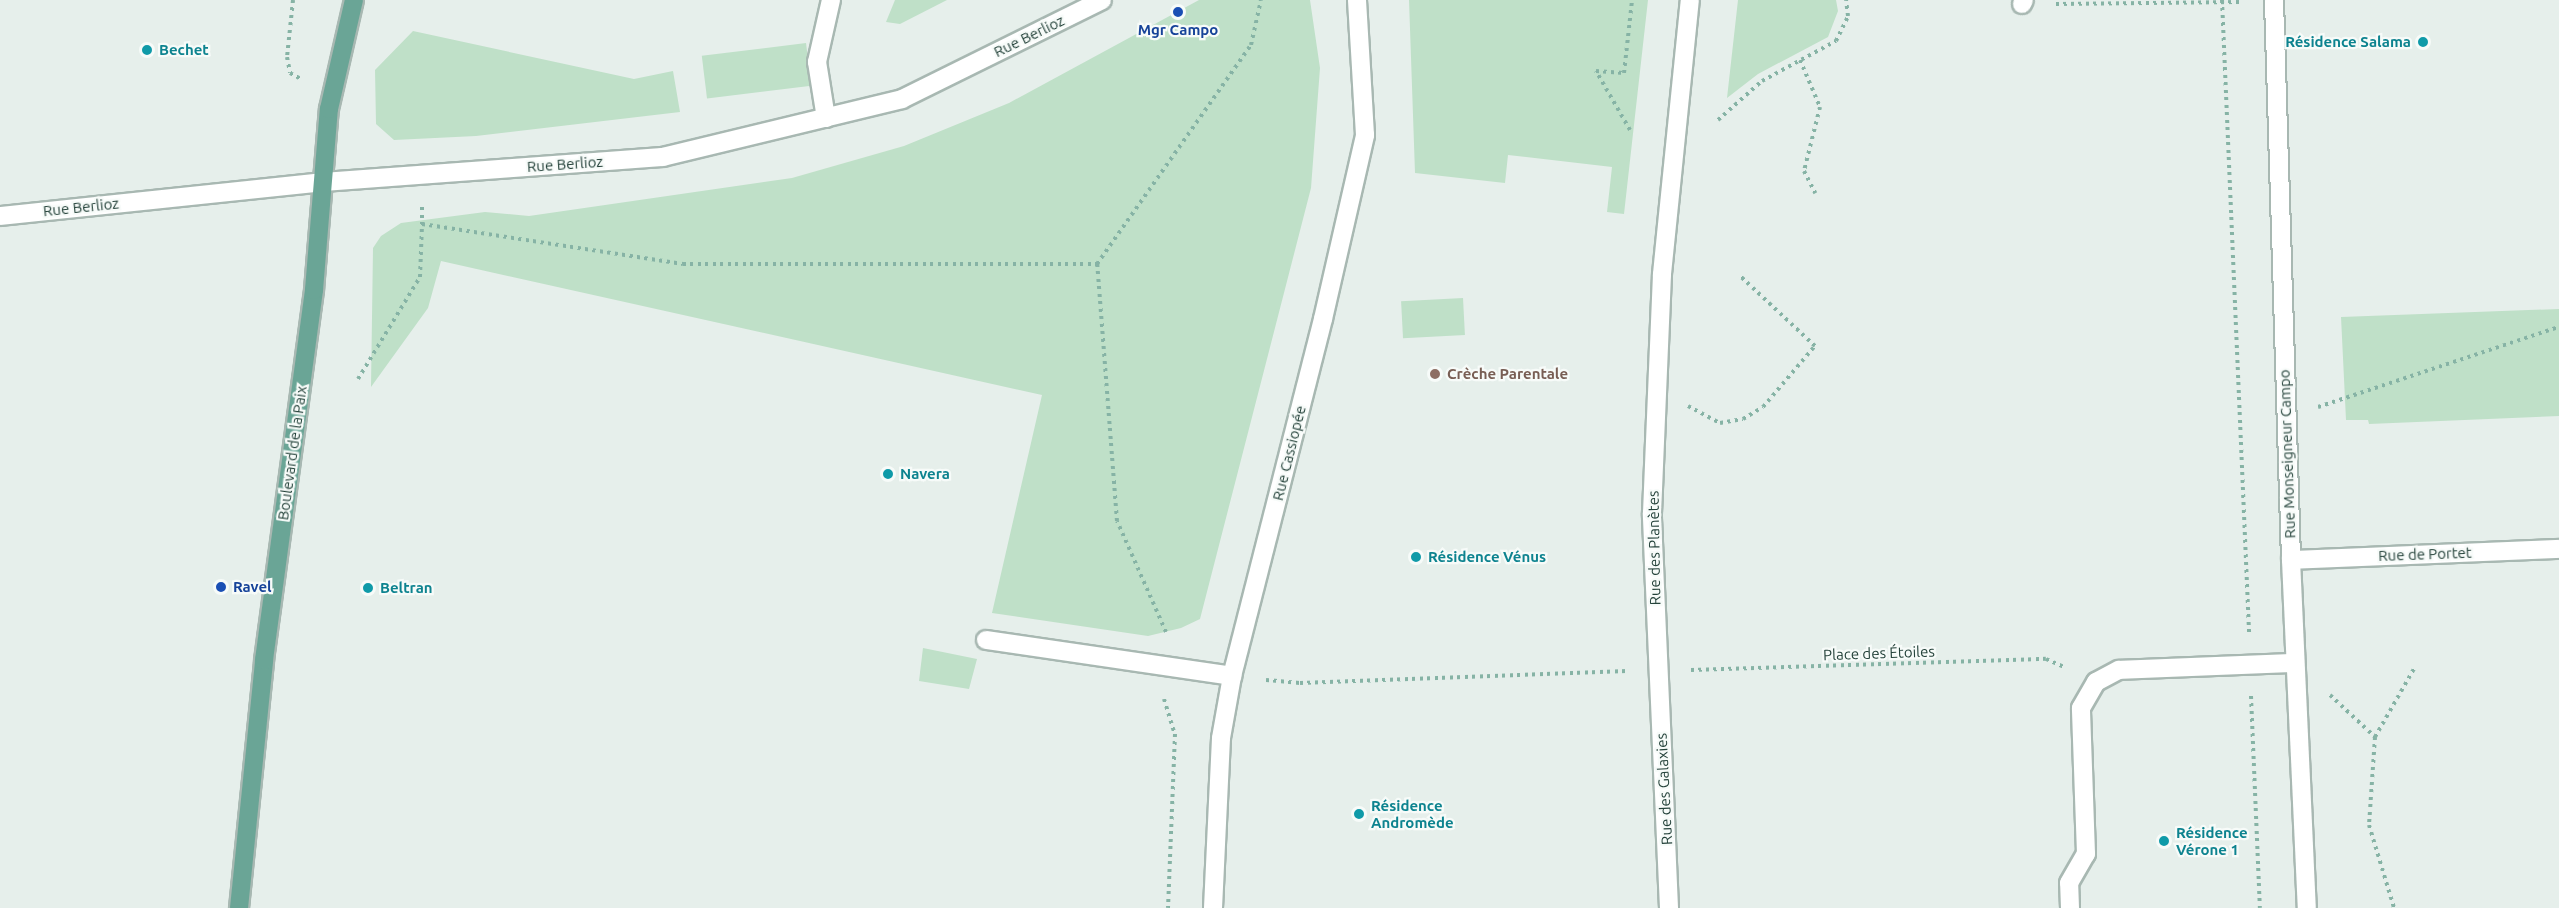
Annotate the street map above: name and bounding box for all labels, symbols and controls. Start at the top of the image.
marker: Mgr Campo [1171,5,1185,19]
street label: Rue Berlioz [991,11,1067,61]
place label: Mgr Campo [1138,21,1218,39]
place label: Résidence Salama [2285,33,2411,51]
marker: Résidence Salama [2416,35,2430,49]
place label: Bechet [159,41,209,59]
marker: Bechet [140,43,154,57]
street label: Rue Berlioz [526,152,604,176]
street label: Rue Berlioz [42,194,120,220]
place label: Crèche Parentale [1447,365,1568,383]
marker: Crèche Parentale [1428,367,1442,381]
street label: Rue Monseigneur Campo [2275,369,2299,539]
street label: Boulevard de la Paix [274,385,310,521]
street label: Rue Cassiopée [1268,404,1310,502]
place label: Navera [900,465,950,483]
marker: Navera [881,467,895,481]
street label: Rue des Planètes [1644,490,1664,606]
street label: Rue de Portet [2378,543,2472,565]
place label: Résidence Vénus [1428,548,1546,566]
marker: Résidence Vénus [1409,550,1423,564]
place label: Ravel [233,578,272,596]
place label: Beltran [380,579,433,597]
marker: Ravel [214,580,228,594]
marker: Beltran [361,581,375,595]
street label: Place des Étoiles [1823,642,1935,664]
street label: Rue des Galaxies [1652,733,1676,845]
place label: Résidence Andromède [1371,796,1454,831]
marker: Résidence Andromède [1352,807,1366,821]
place label: Résidence Vérone 1 [2176,823,2248,858]
marker: Résidence Vérone 1 [2157,834,2171,848]

